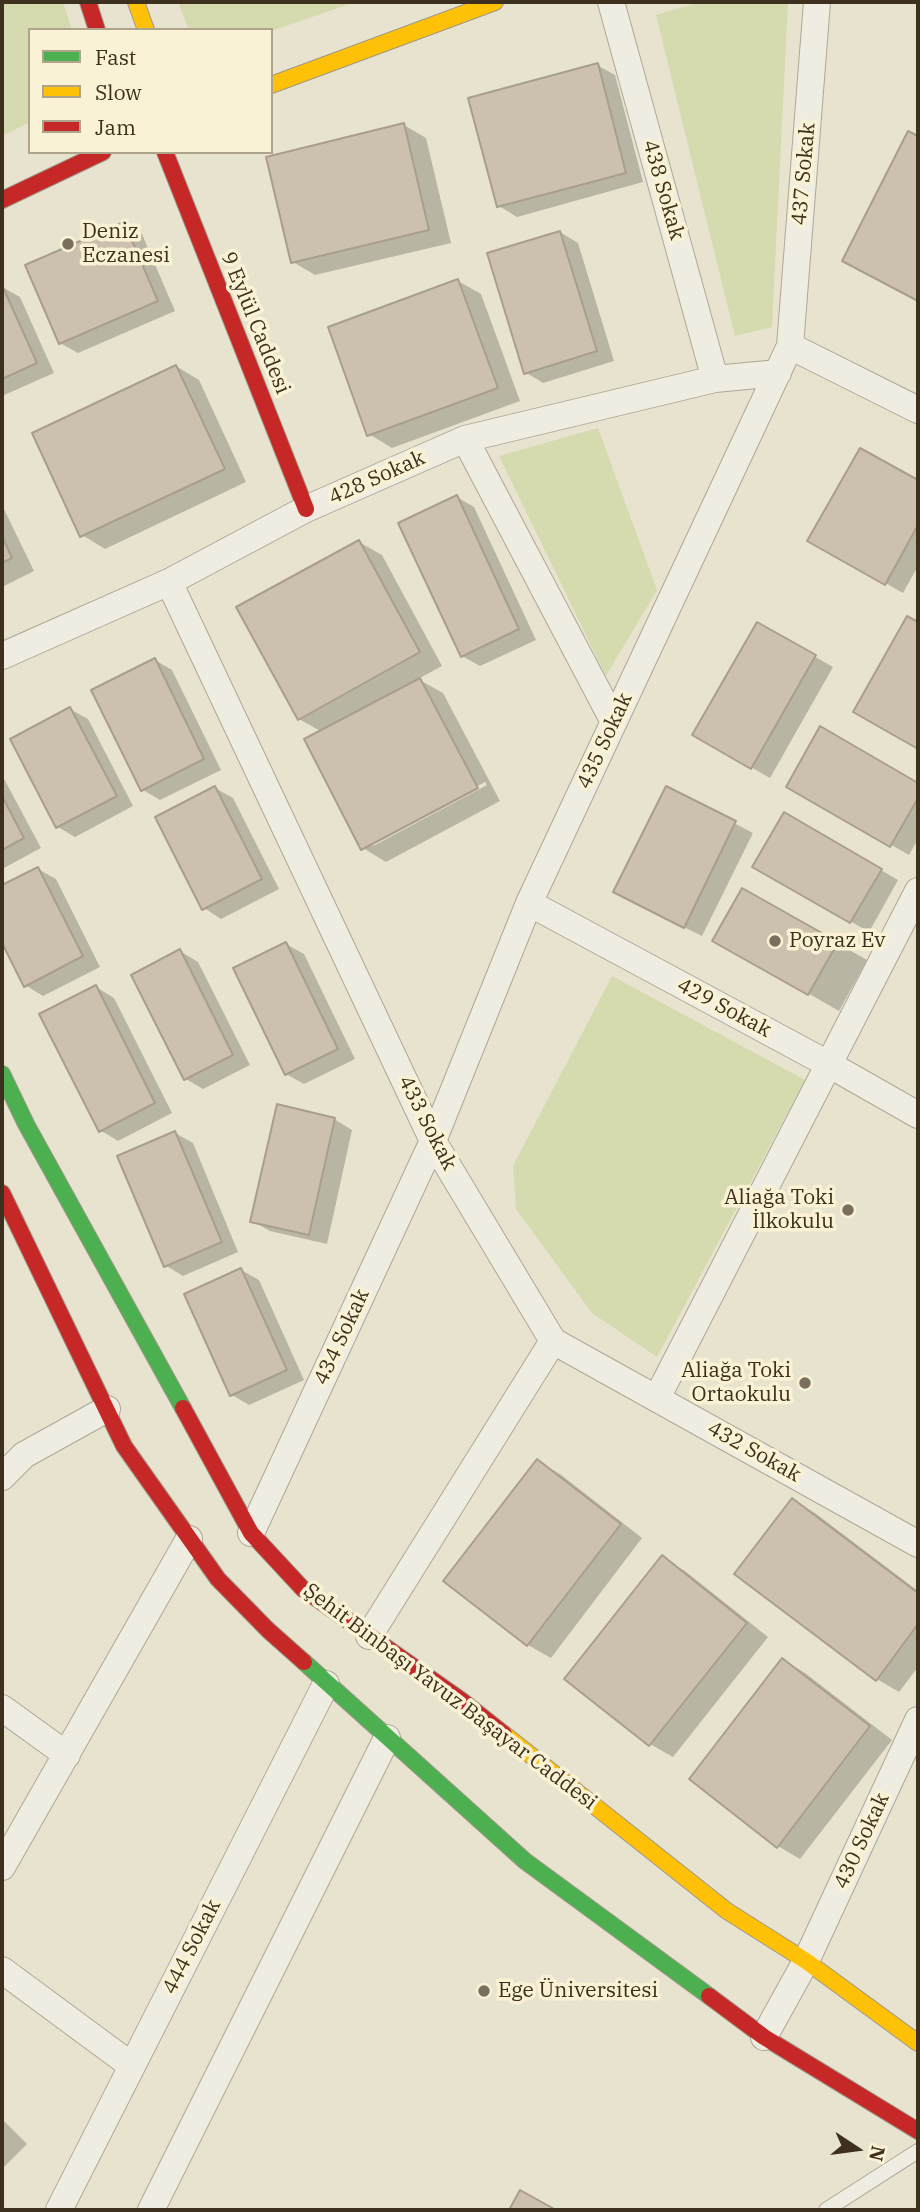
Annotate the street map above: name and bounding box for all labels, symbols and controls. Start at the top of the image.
legend [28,28,273,154]
text: Fast [95,43,136,71]
text: Slow [95,78,142,106]
text: Jam [95,113,136,141]
street label: 437 Sokak [787,122,821,226]
street label: 438 Sokak [637,137,689,243]
place label: Deniz Eczanesi [82,219,170,269]
marker: Deniz Eczanesi [60,236,76,252]
street label: 9 Eylül Caddesi [215,248,295,398]
street label: 428 Sokak [325,446,429,510]
street label: 435 Sokak [572,689,638,793]
place label: Poyraz Ev [789,928,886,954]
marker: Poyraz Ev [767,933,783,949]
street label: 429 Sokak [673,973,775,1043]
street label: 433 Sokak [392,1071,462,1175]
place label: Aliağa Toki İlkokulu [724,1185,834,1235]
marker: Aliağa Toki İlkokulu [840,1202,856,1218]
street label: 434 Sokak [309,1285,375,1389]
place label: Aliağa Toki Ortaokulu [681,1358,791,1408]
marker: Aliağa Toki Ortaokulu [797,1375,813,1391]
street label: 432 Sokak [703,1416,805,1488]
street label: Şehit Binbaşı Yavuz Başayar Caddesi [298,1578,602,1816]
street label: 430 Sokak [829,1789,895,1893]
street label: 444 Sokak [157,1895,227,1999]
place label: Ege Üniversitesi [498,1978,658,2004]
marker: Ege Üniversitesi [476,1983,492,1999]
north arrow [822,2114,892,2184]
text: N [864,2144,891,2164]

